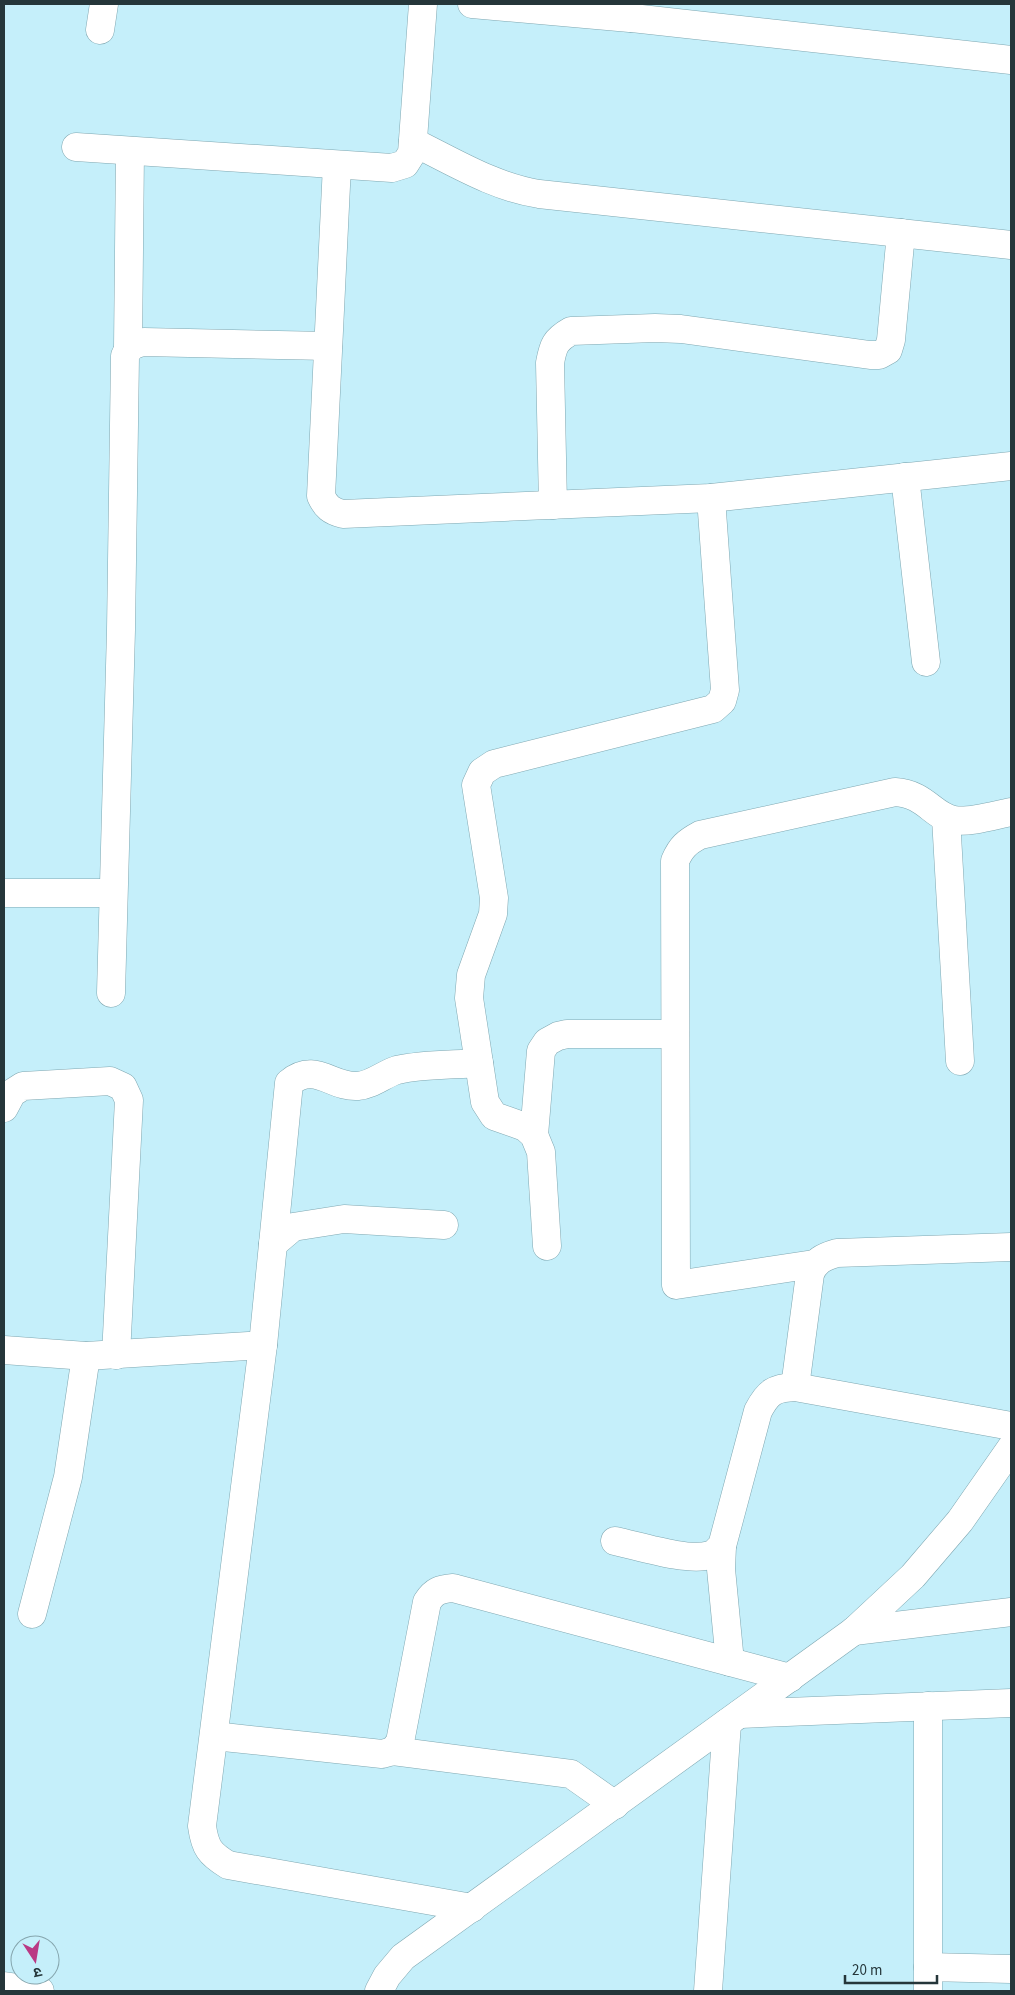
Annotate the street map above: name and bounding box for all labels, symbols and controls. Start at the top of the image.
north arrow [10,1935,60,1985]
scale bar [845,1952,938,1984]
text: 20 m [852,1960,882,1981]
text: उ [31,1961,44,1983]

